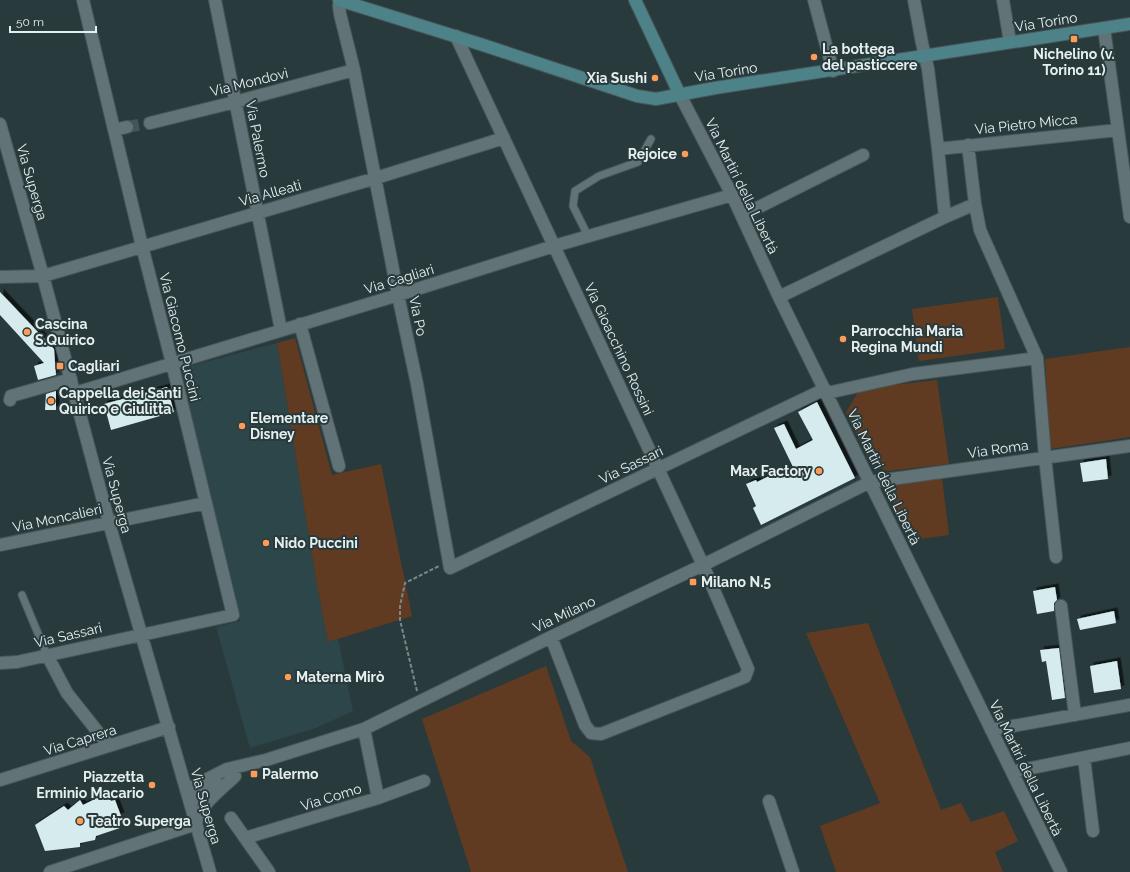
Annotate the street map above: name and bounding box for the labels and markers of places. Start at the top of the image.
marker: Nichelino (v. Torino 11) [1069,34,1079,44]
place label: La bottega del pasticcere [822,41,918,73]
place label: Nichelino (v. Torino 11) [1033,46,1115,78]
marker: La bottega del pasticcere [809,52,819,62]
place label: Xia Sushi [586,70,647,86]
marker: Xia Sushi [650,73,660,83]
place label: Rejoice [628,146,678,162]
marker: Rejoice [680,149,690,159]
place label: Cascina S.Quirico [35,316,95,348]
place label: Parrocchia Maria Regina Mundi [851,323,963,355]
marker: Cascina S.Quirico [22,327,32,337]
marker: Parrocchia Maria Regina Mundi [838,334,848,344]
place label: Cagliari [68,358,120,374]
marker: Cagliari [55,361,65,371]
place label: Cappella dei Santi Quirico e Giulitta [59,385,181,417]
marker: Cappella dei Santi Quirico e Giulitta [46,396,56,406]
place label: Elementare Disney [250,410,329,442]
marker: Elementare Disney [237,421,247,431]
place label: Max Factory [730,463,811,479]
marker: Max Factory [814,466,824,476]
place label: Nido Puccini [274,535,358,551]
marker: Nido Puccini [261,538,271,548]
place label: Milano N.5 [701,574,771,590]
marker: Milano N.5 [688,577,698,587]
place label: Materna Mirò [296,669,385,685]
marker: Materna Mirò [283,672,293,682]
place label: Palermo [262,766,319,782]
place label: Piazzetta Erminio Macario [36,769,145,801]
marker: Palermo [249,769,259,779]
marker: Piazzetta Erminio Macario [147,780,157,790]
place label: Teatro Superga [88,813,191,829]
marker: Teatro Superga [75,816,85,826]

